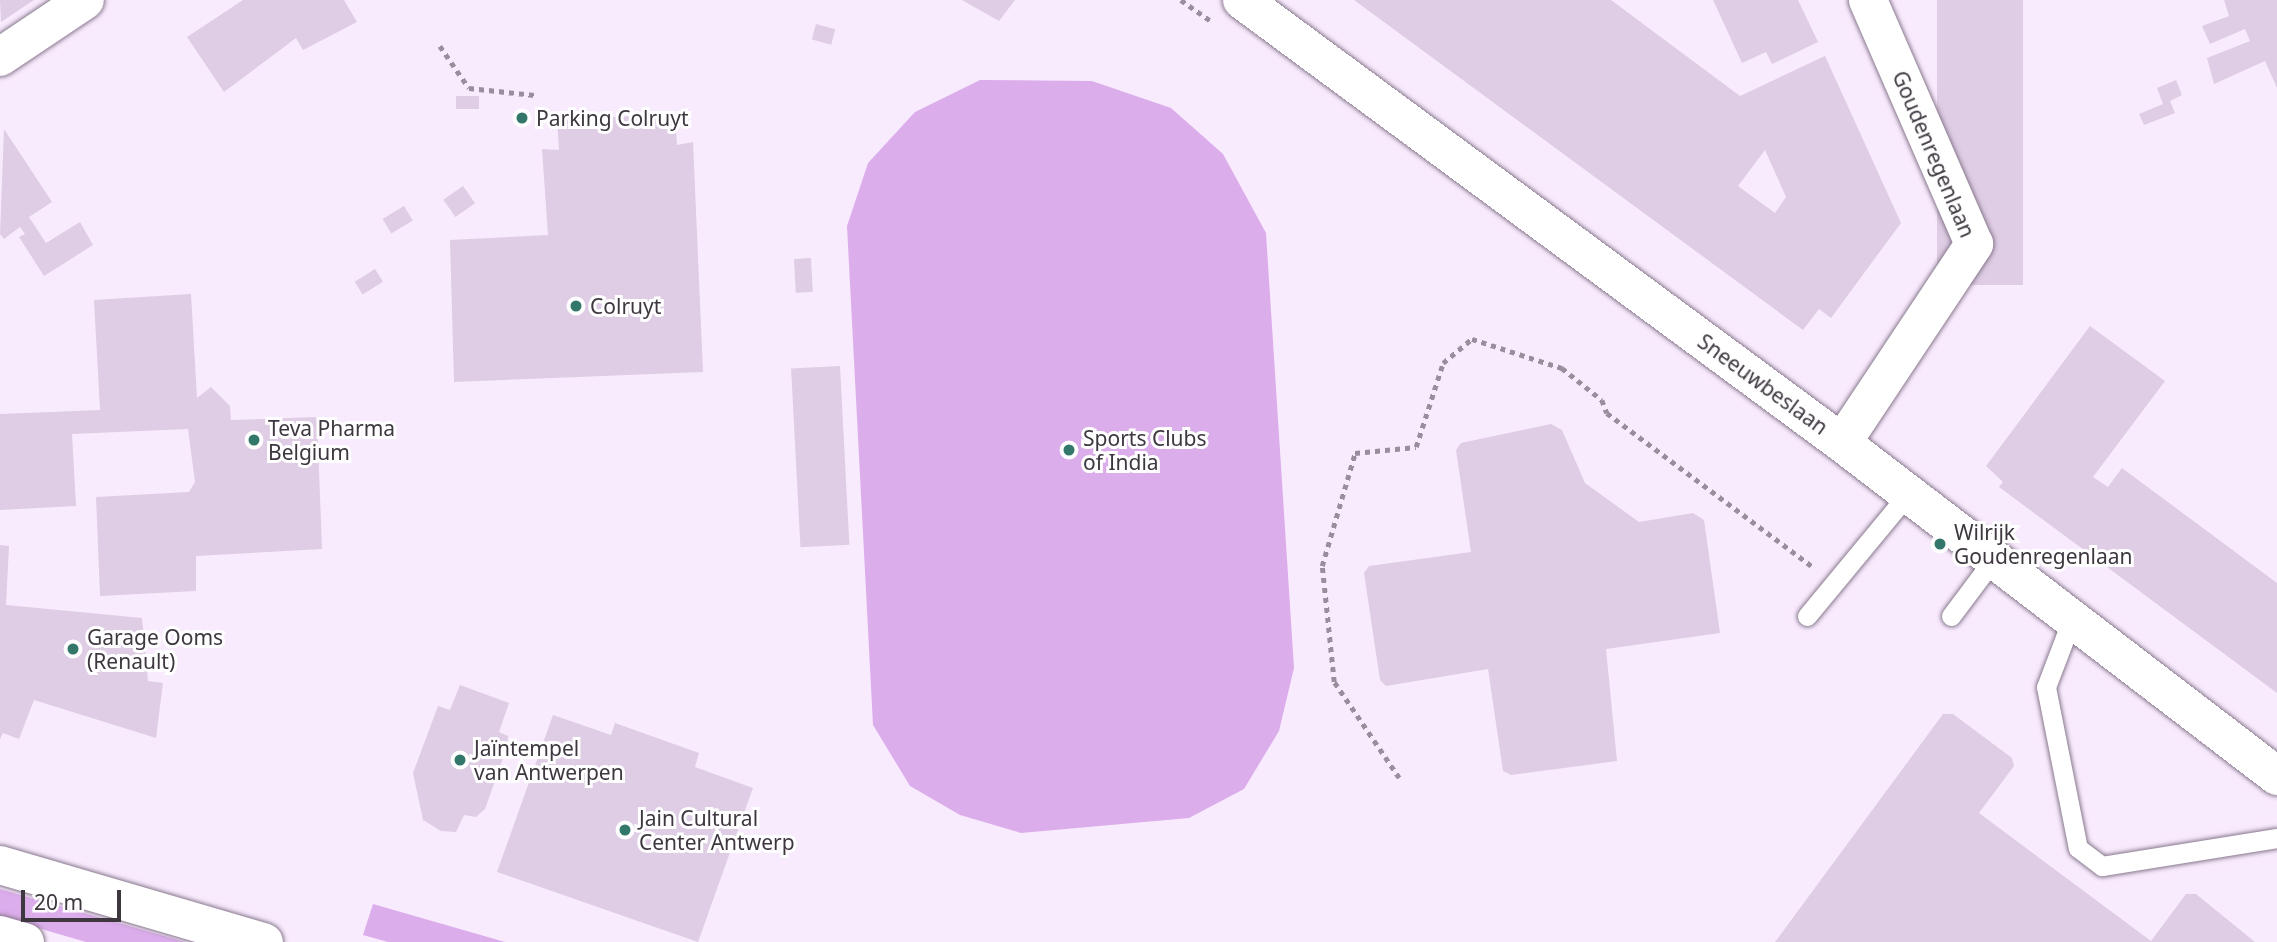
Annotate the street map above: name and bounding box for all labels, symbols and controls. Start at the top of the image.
street label: Goudenregenlaan [1888,67,1980,241]
place label: Parking Colruyt [536,105,688,131]
marker: Parking Colruyt [514,110,530,126]
place label: Colruyt [590,293,661,319]
marker: Colruyt [568,298,584,314]
street label: Sneeuwbeslaan [1693,328,1833,440]
place label: Teva Pharma Belgium [268,415,395,465]
place label: Sports Clubs of India [1083,425,1207,475]
marker: Teva Pharma Belgium [246,432,262,448]
marker: Sports Clubs of India [1061,442,1077,458]
place label: Wilrijk Goudenregenlaan [1954,519,2132,569]
marker: Wilrijk Goudenregenlaan [1932,536,1948,552]
place label: Garage Ooms (Renault) [87,624,223,674]
marker: Garage Ooms (Renault) [65,641,81,657]
place label: Jaïntempel van Antwerpen [474,735,624,785]
marker: Jaïntempel van Antwerpen [452,752,468,768]
place label: Jain Cultural Center Antwerp [639,805,795,855]
marker: Jain Cultural Center Antwerp [617,822,633,838]
scale bar [24,876,124,920]
text: 20 m [34,888,83,916]

